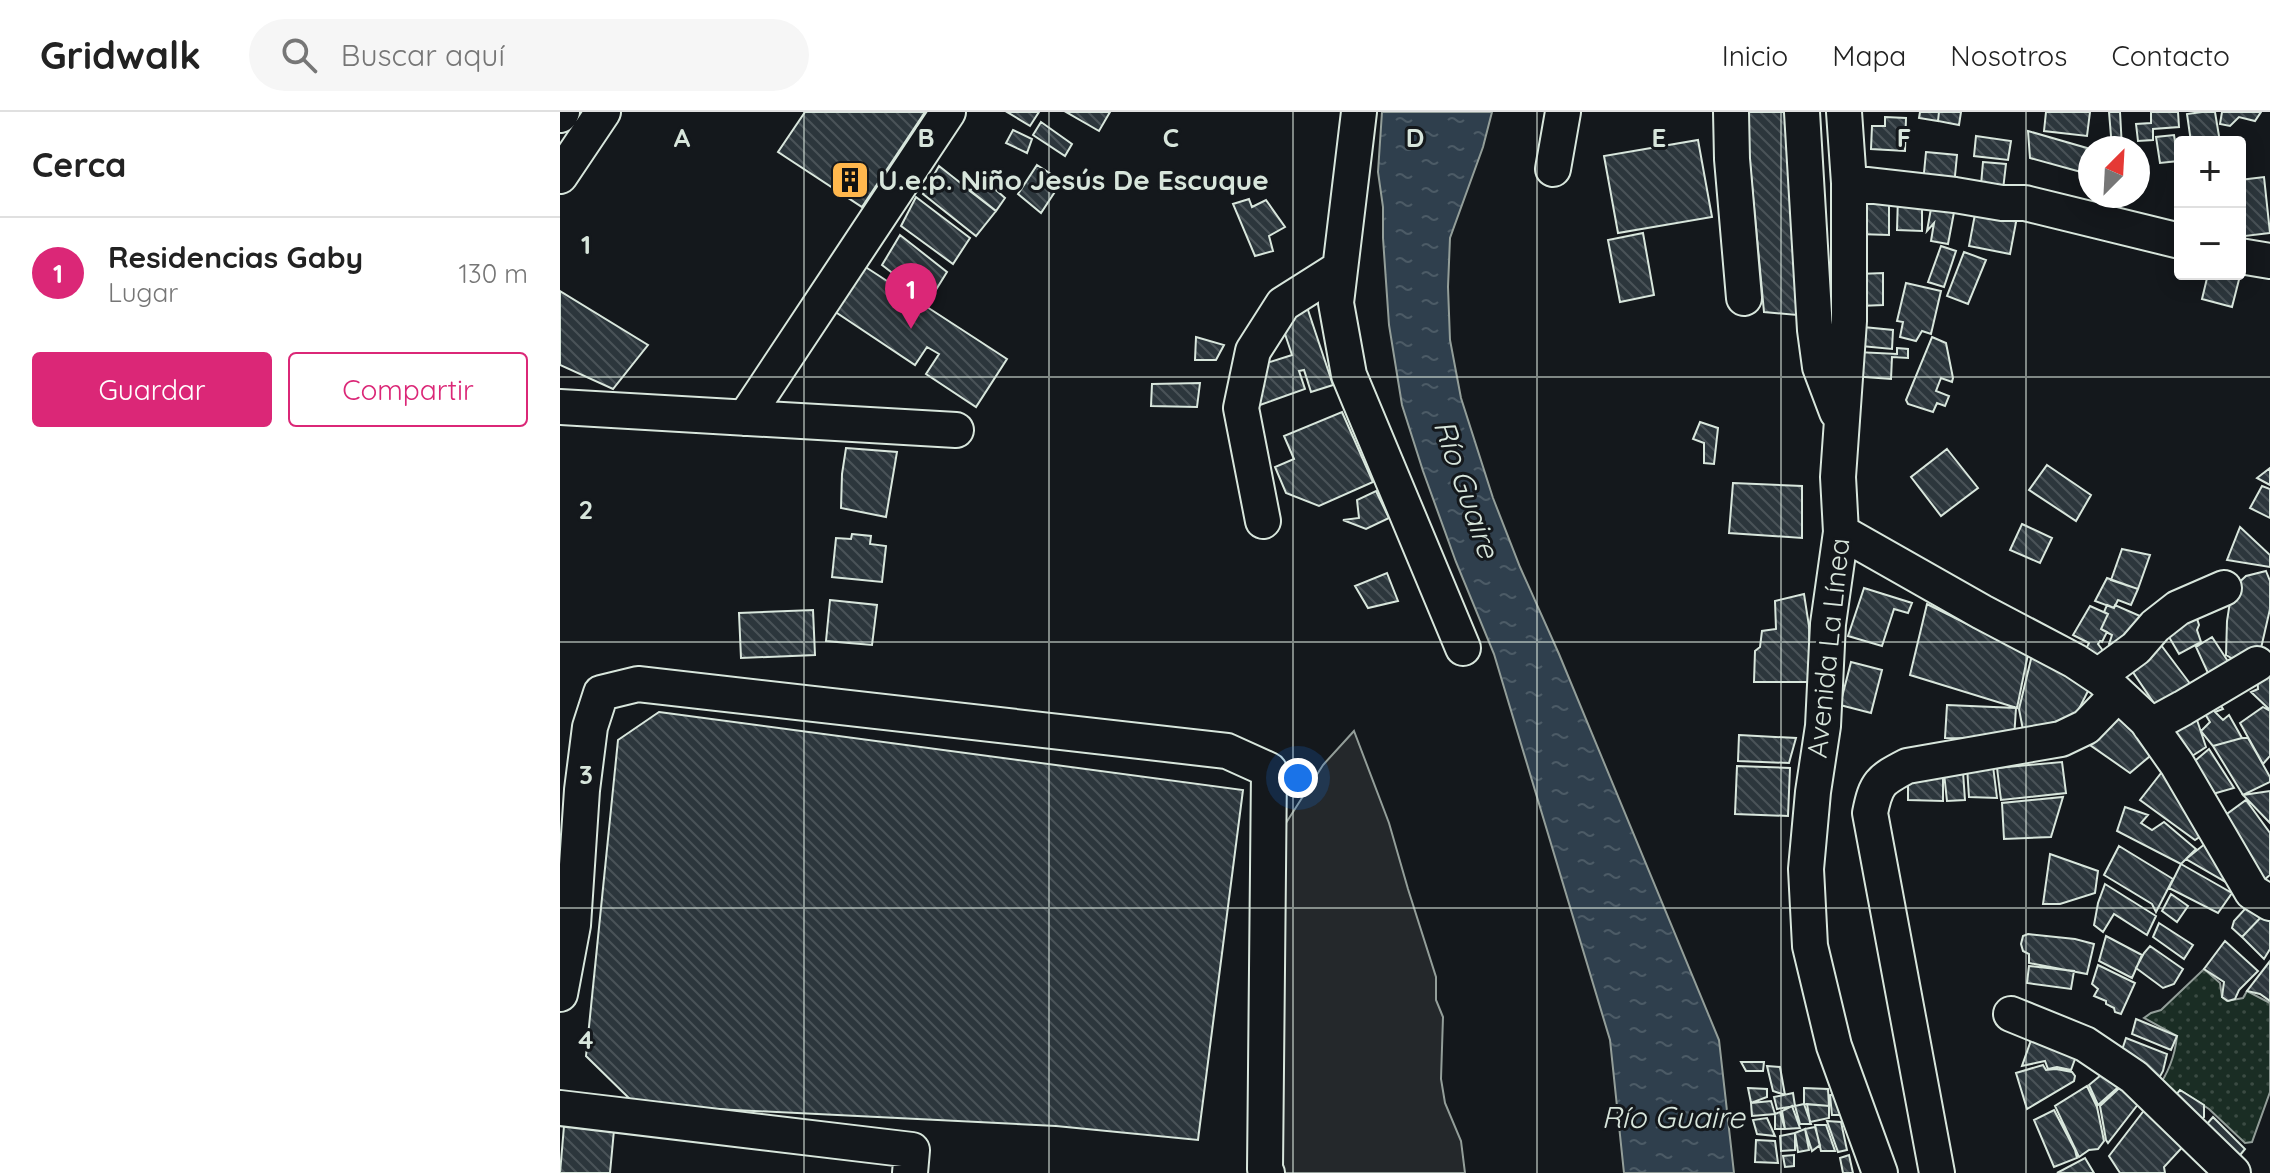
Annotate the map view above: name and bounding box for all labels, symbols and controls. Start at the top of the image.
search box [249,19,809,91]
text: Gridwalk [40,31,201,79]
icon: search [277,33,321,77]
text: Buscar aquí [341,36,505,74]
text: Inicio [1722,38,1788,73]
text: Mapa [1832,38,1906,73]
text: Nosotros [1950,38,2067,73]
text: Contacto [2111,38,2230,73]
text: A [674,121,691,154]
text: B [917,121,935,154]
text: C [1163,121,1179,154]
text: D [1406,121,1424,154]
text: E [1652,121,1666,154]
text: F [1897,121,1911,154]
north arrow [2078,136,2150,208]
map controls [2174,136,2246,280]
button: + [2174,136,2246,208]
text: Cerca [32,143,126,186]
building icon: U.e.p. Niño Jesús De Escuque [829,159,871,201]
place label: U.e.p. Niño Jesús De Escuque [878,162,1269,197]
button: − [2174,208,2246,280]
text: 1 [581,228,591,261]
text: Residencias Gaby [108,238,363,276]
text: 1 [53,257,63,290]
text: 130 m [458,257,528,290]
pin: 1 [885,263,937,329]
text: Lugar [108,276,178,309]
button: Guardar [32,352,272,427]
button: Compartir [288,352,528,427]
water label: Río Guaire [1426,415,1509,564]
text: 2 [579,493,593,526]
street label: Avenida La Línea [1799,536,1856,760]
text: 3 [579,758,593,791]
your location [1278,758,1318,798]
text: 4 [578,1023,594,1056]
water label: Río Guaire [1601,1098,1746,1136]

